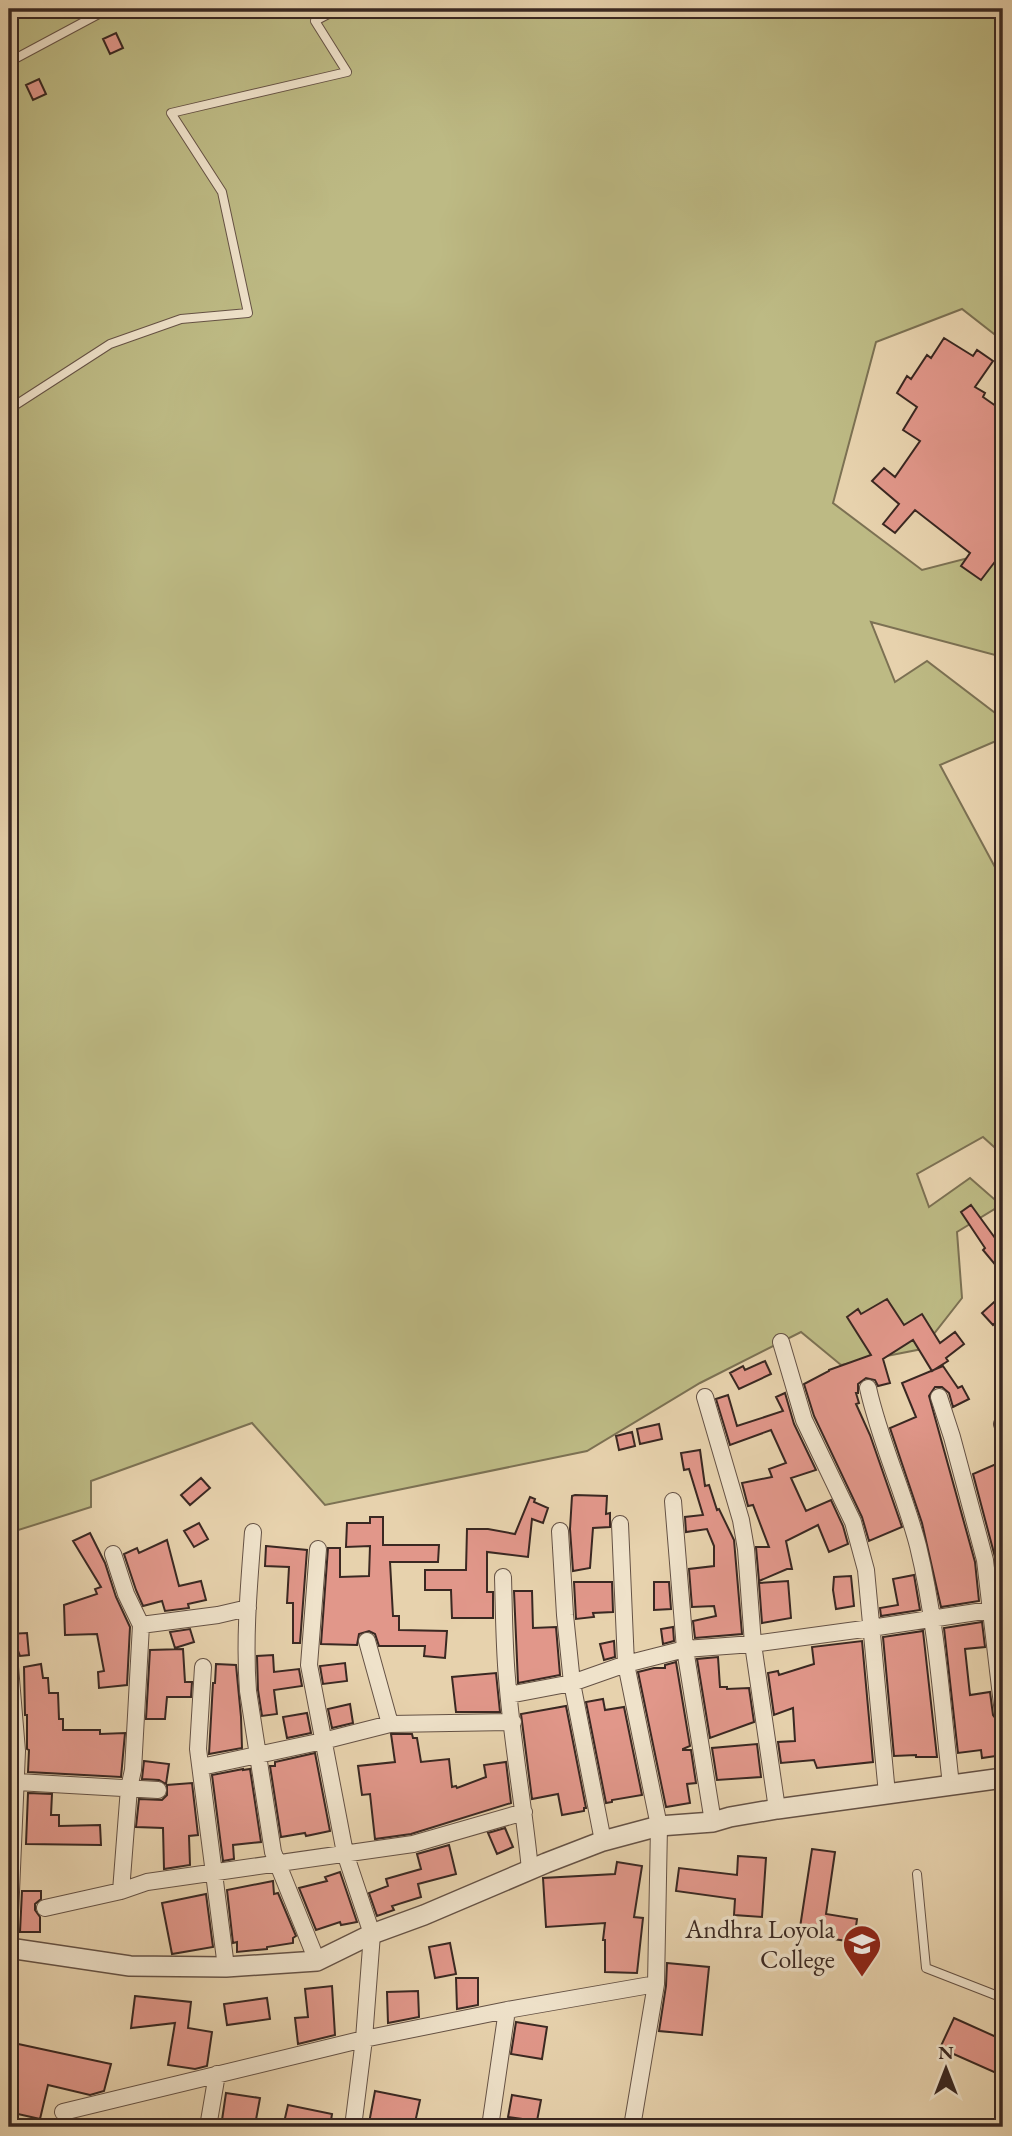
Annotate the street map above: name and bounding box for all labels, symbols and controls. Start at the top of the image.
place label: Andhra Loyola College [684,1912,836,1976]
school or university icon: Andhra Loyola College [841,1923,883,1978]
north arrow [911,2035,981,2104]
text: N [938,2040,954,2065]

